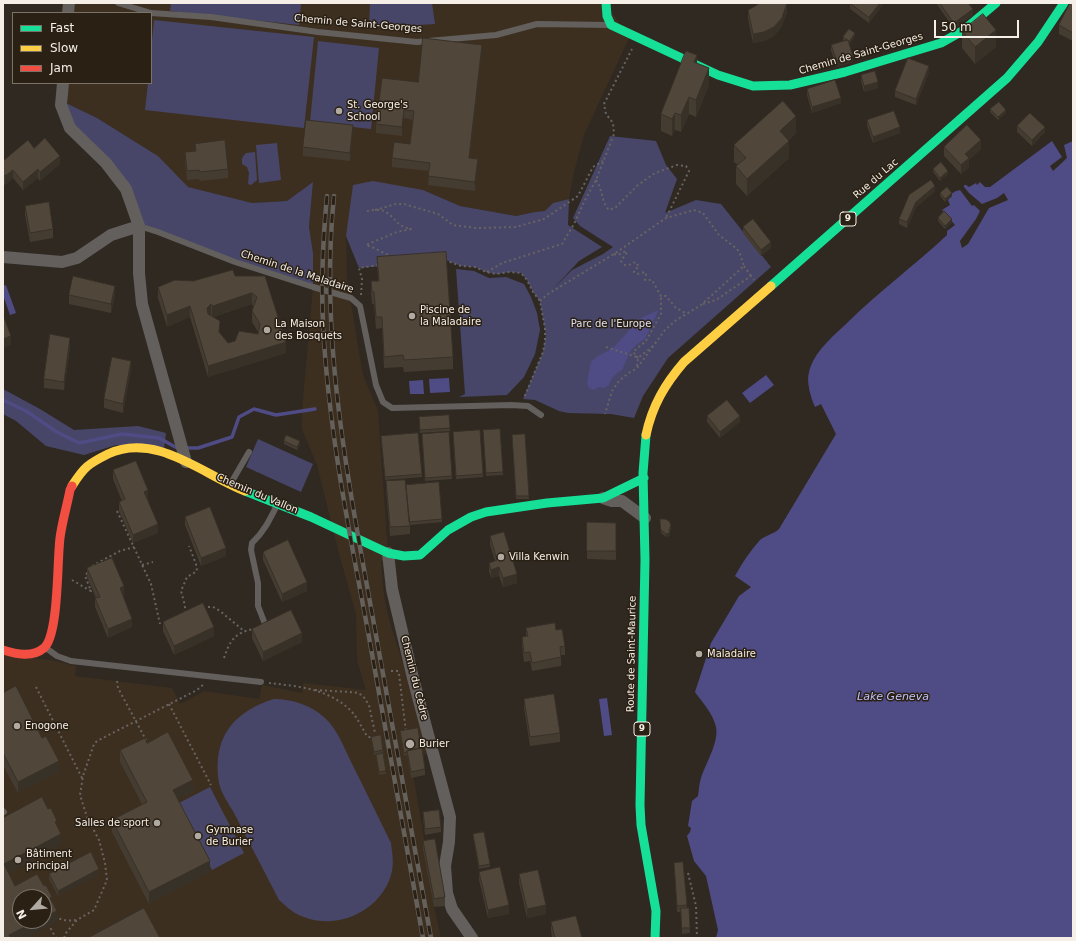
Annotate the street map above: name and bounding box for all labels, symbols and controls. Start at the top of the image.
legend [12,12,152,84]
street label: Chemin de Saint-Georges [294,12,422,36]
scale bar [936,12,1021,38]
text: 50 m [941,20,972,34]
text: Fast [50,21,74,35]
street label: Chemin de Saint-Georges [798,31,924,77]
text: Slow [50,41,78,55]
text: Jam [50,61,73,75]
place label: St. George's School [347,99,408,122]
marker: St. George's School [334,106,344,116]
street label: Rue du Lac [851,156,901,202]
road number: 9 [840,212,856,226]
street label: Chemin de la Maladaire [239,248,355,296]
place label: Piscine de la Maladaire [420,304,481,328]
marker: Piscine de la Maladaire [407,311,417,321]
place label: La Maison des Bosquets [275,318,342,342]
park label: Parc de l'Europe [571,318,651,330]
marker: La Maison des Bosquets [262,325,272,335]
street label: Chemin du Vallon [214,471,300,517]
place label: Villa Kenwin [509,551,569,563]
marker: Villa Kenwin [496,552,506,562]
street label: Route de Saint-Maurice [625,596,639,712]
street label: Chemin du Cèdre [398,634,430,722]
place label: Maladaire [707,648,756,660]
marker: Maladaire [694,649,704,659]
water label: Lake Geneva [857,690,929,704]
place label: Enogone [25,720,69,732]
marker: Enogone [12,721,22,731]
road number: 9 [634,722,650,736]
marker: Burier [404,738,416,750]
place label: Burier [419,738,449,750]
place label: Salles de sport [75,817,149,829]
marker: Salles de sport [152,818,162,828]
place label: Gymnase de Burier [206,824,253,848]
marker: Gymnase de Burier [193,831,203,841]
place label: Bâtiment principal [26,848,72,872]
marker: Bâtiment principal [13,855,23,865]
north arrow [12,889,52,929]
text: N [14,907,30,921]

